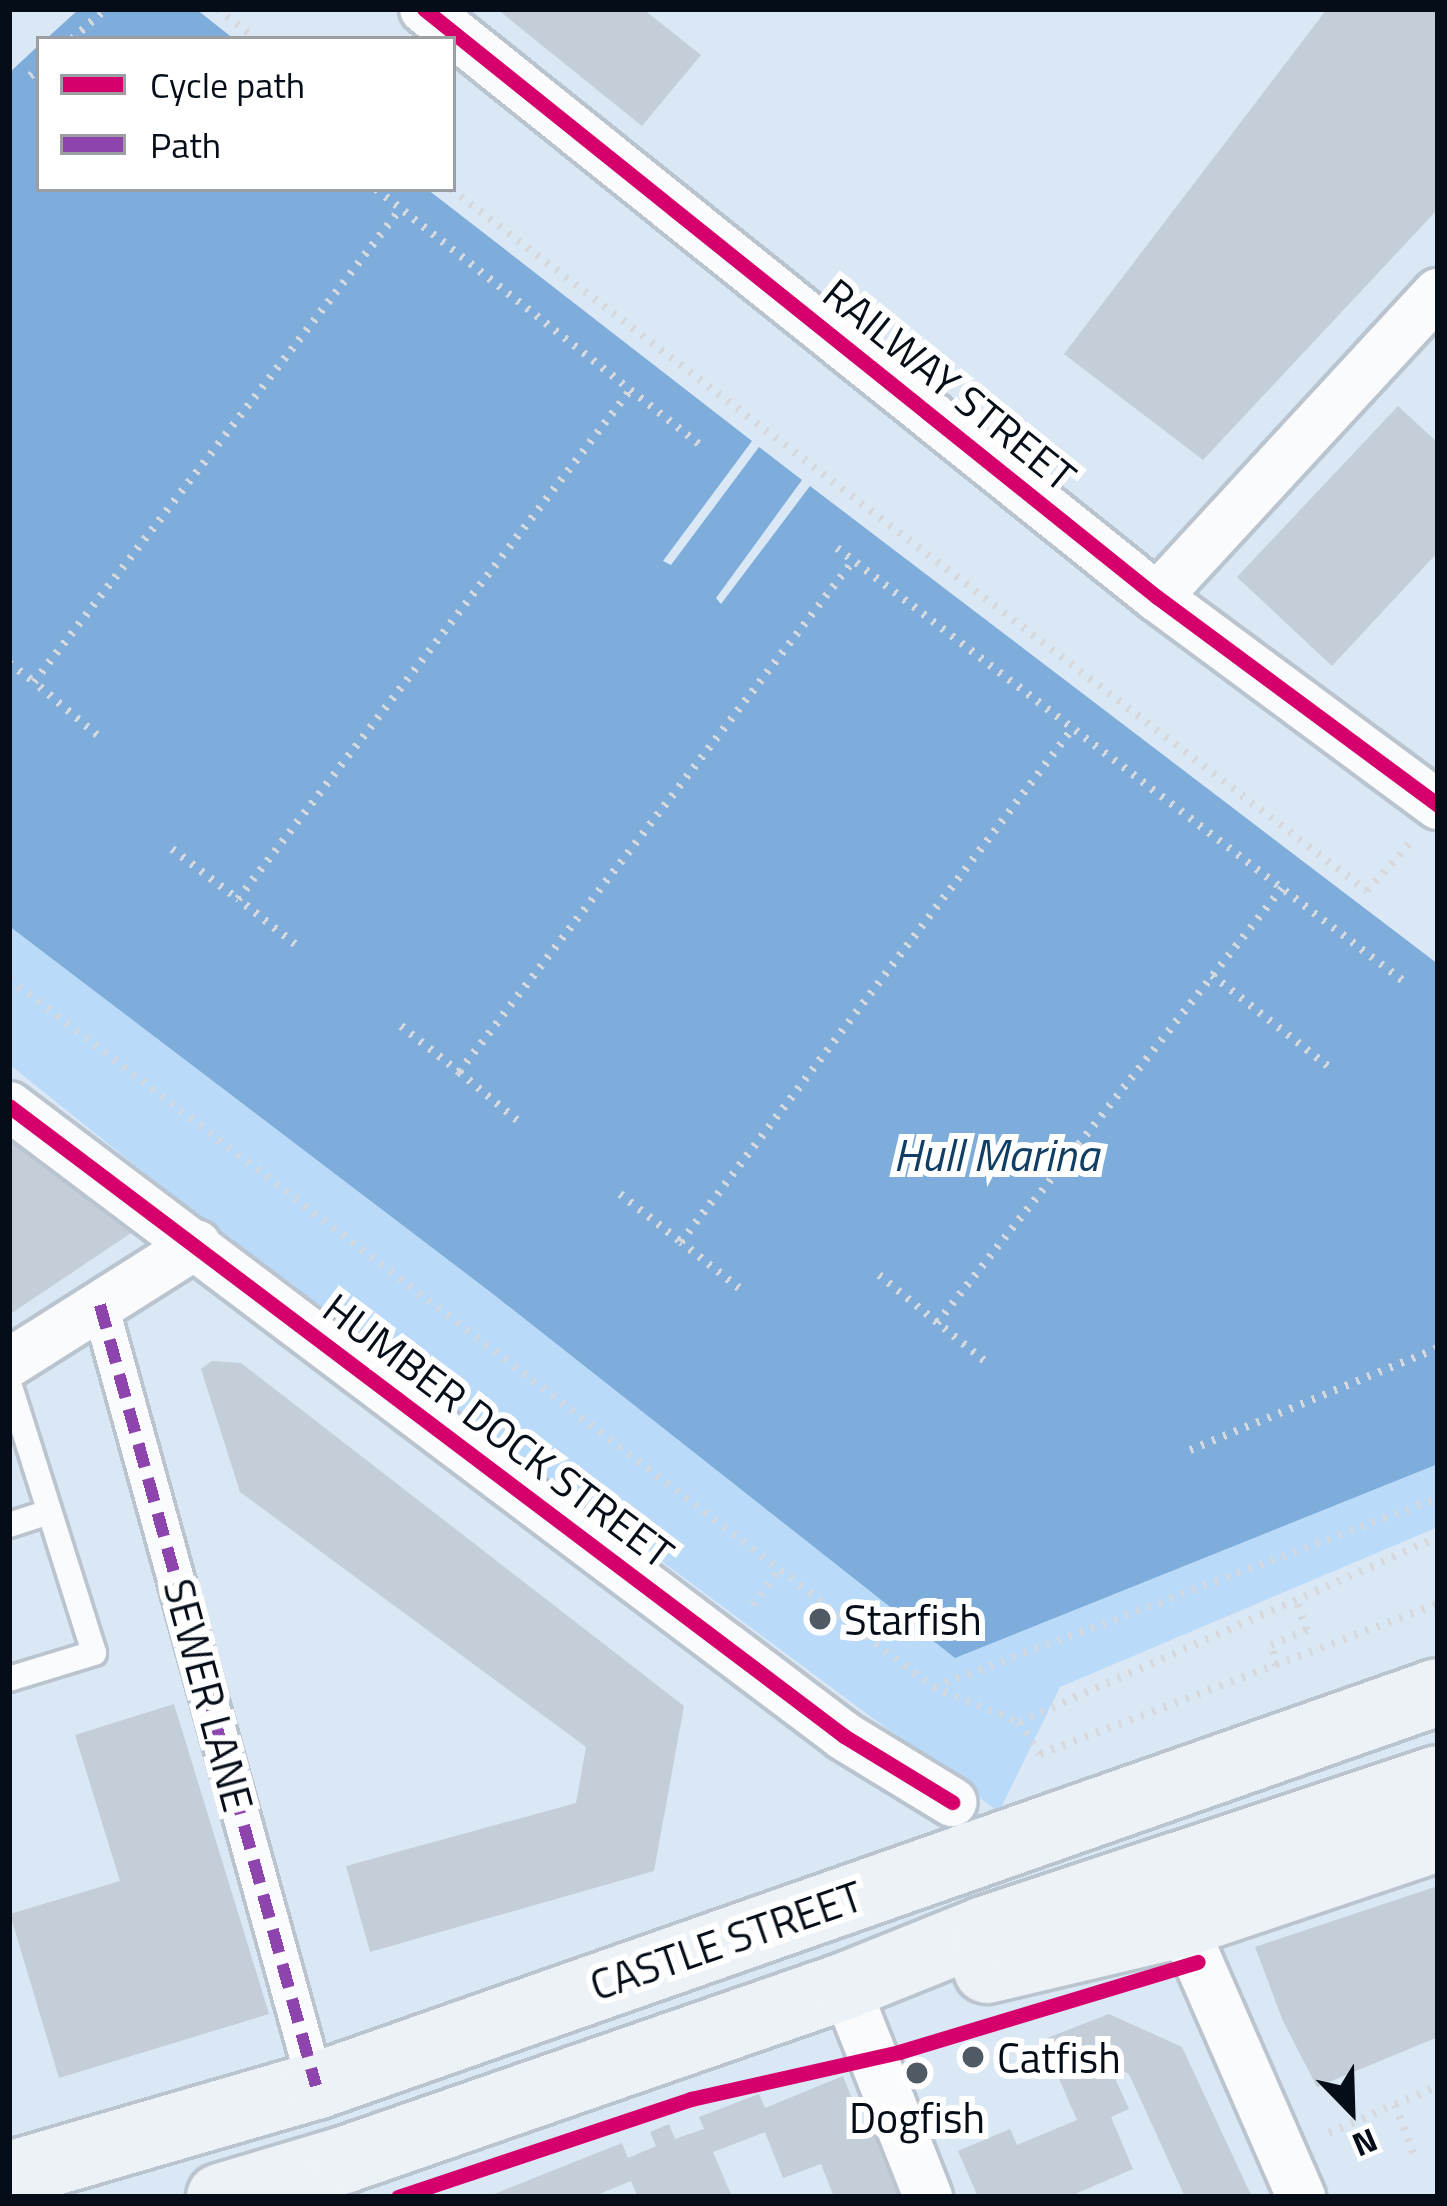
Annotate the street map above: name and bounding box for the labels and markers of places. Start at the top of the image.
place label: Starfish [844,1594,982,1644]
marker: Starfish [807,1606,833,1632]
place label: Catfish [997,2032,1121,2082]
marker: Catfish [960,2044,986,2070]
marker: Dogfish [904,2060,930,2086]
place label: Dogfish [849,2092,985,2142]

